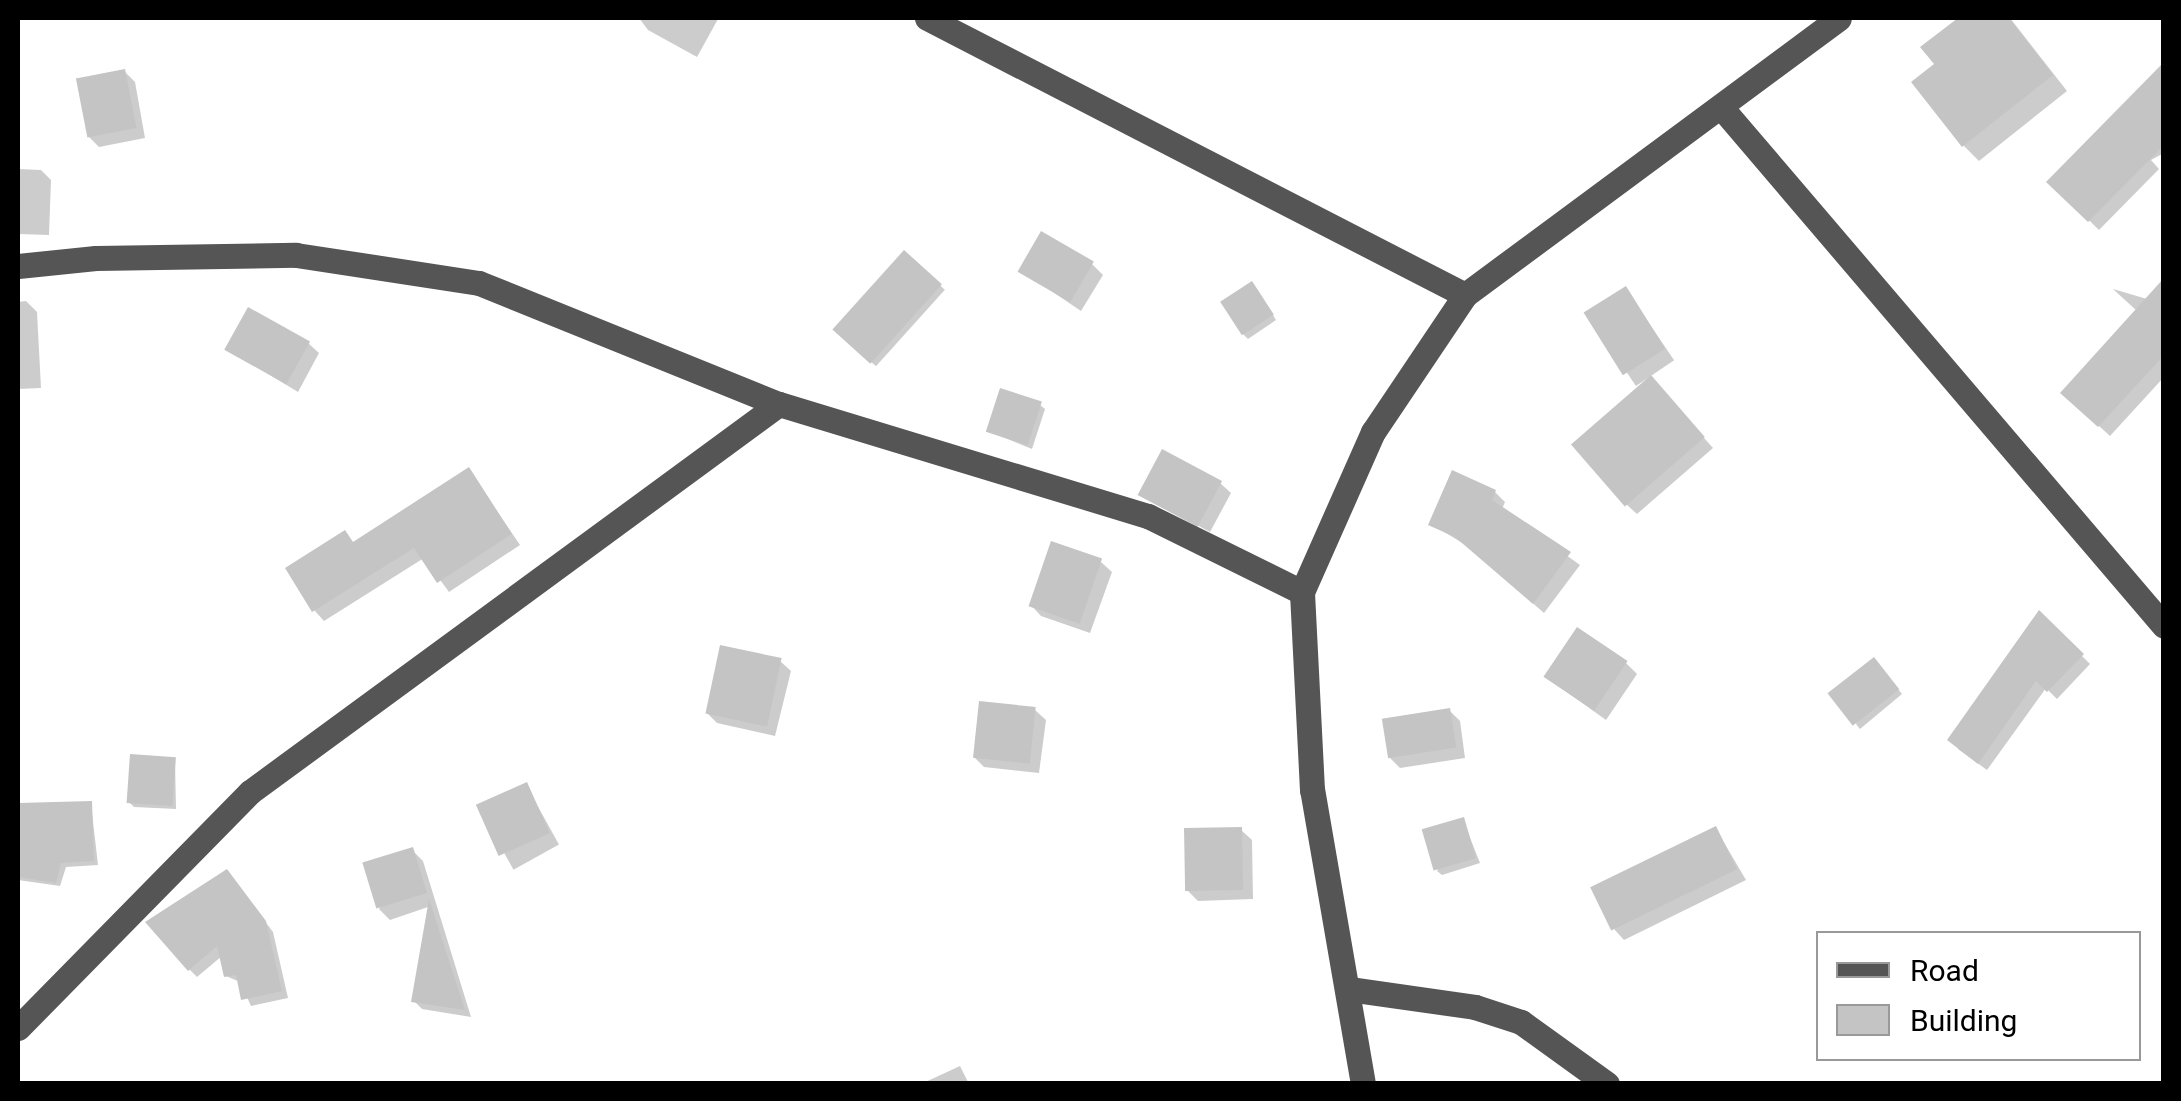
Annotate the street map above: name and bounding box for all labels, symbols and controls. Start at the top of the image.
legend [1816,931,2141,1061]
text: Road [1910,953,1979,988]
text: Building [1910,1003,2017,1038]

